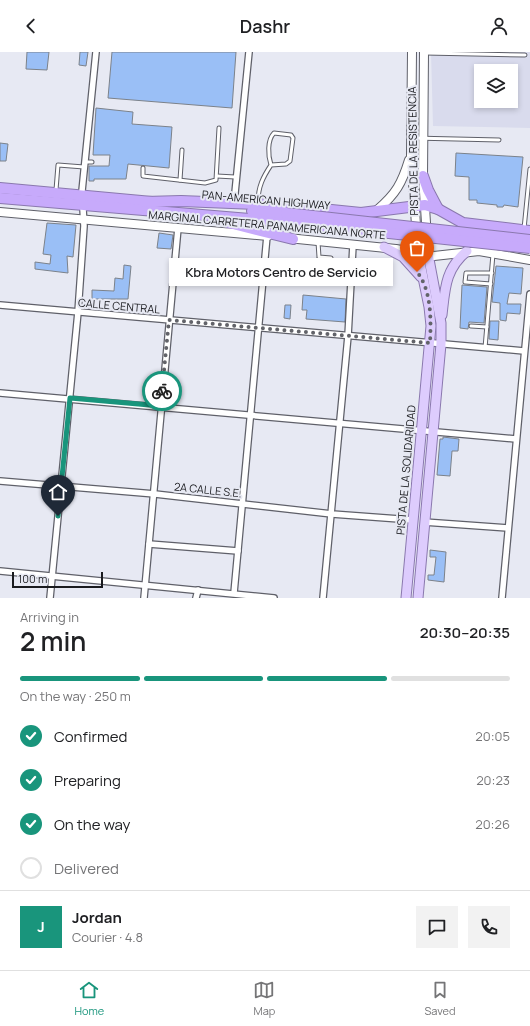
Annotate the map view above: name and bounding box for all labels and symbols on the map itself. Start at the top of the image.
street label: PISTA DE LA RESISTENCIA [404,86,421,216]
street label: PAN-AMERICAN HIGHWAY [201,186,332,213]
street label: MARGINAL CARRETERA PANAMERICANA NORTE [148,207,386,242]
pin [400,231,434,272]
callout: Kbra Motors Centro de Servicio [169,258,393,286]
street label: CALLE CENTRAL [78,294,161,317]
courier [142,371,182,411]
street label: PISTA DE LA SOLIDARIDAD [392,404,419,535]
pin [41,475,75,516]
street label: 2A CALLE S.E. [174,478,243,501]
scale bar [12,570,103,589]

